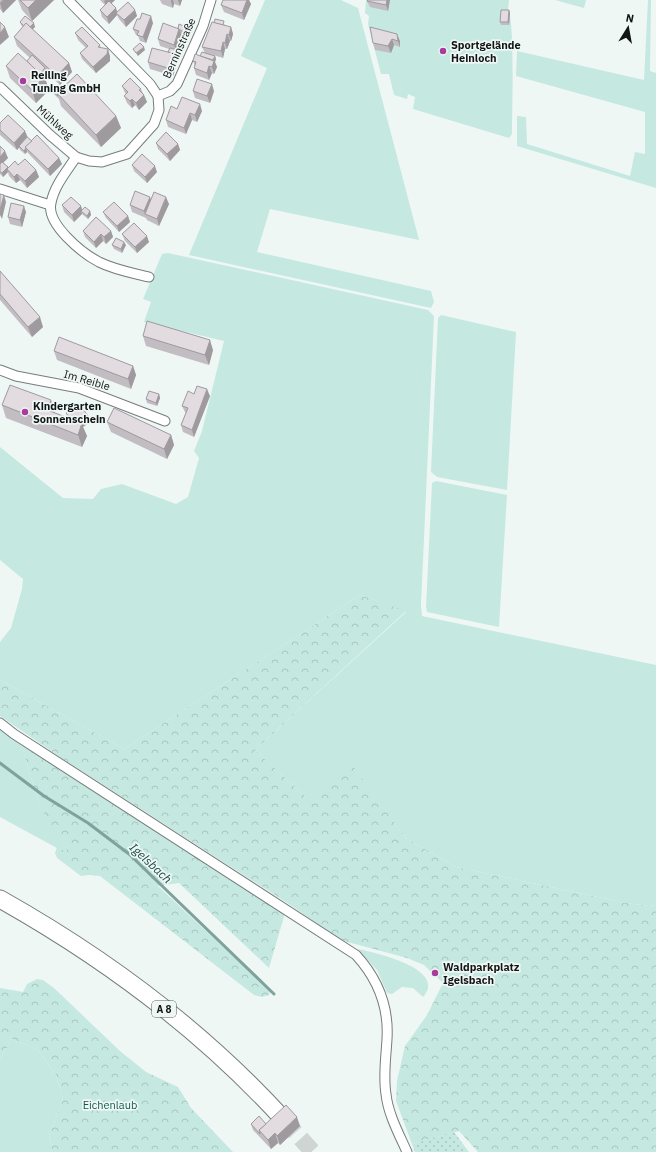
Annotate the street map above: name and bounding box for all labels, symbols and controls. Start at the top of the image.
north arrow [608,8,648,48]
text: N [625,11,635,26]
street label: Berninstraße [159,16,199,80]
place label: Sportgelände Heinloch [451,38,521,65]
marker: Sportgelände Heinloch [438,46,448,56]
place label: Reiling Tuning GmbH [31,68,101,95]
marker: Reiling Tuning GmbH [18,76,28,86]
street label: Mühlweg [34,102,76,142]
street label: Im Reible [62,367,112,393]
place label: Kindergarten Sonnenschein [33,399,106,426]
marker: Kindergarten Sonnenschein [20,407,30,417]
water label: Igelsbach [127,840,175,886]
place label: Waldparkplatz Igelsbach [443,960,520,987]
marker: Waldparkplatz Igelsbach [430,968,440,978]
road number: A 8 [152,1001,176,1017]
park label: Eichenlaub [83,1098,137,1112]

